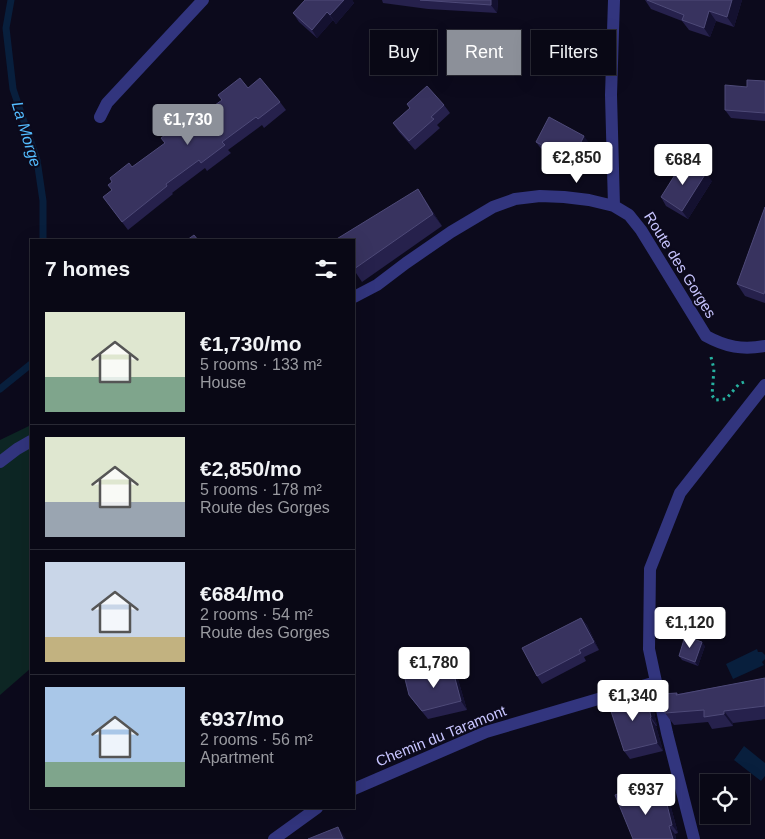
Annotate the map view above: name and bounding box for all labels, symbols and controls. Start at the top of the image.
chip: Buy [370,30,437,75]
chip: Rent [447,30,521,75]
chip: Filters [531,30,616,75]
water label: La Morge [9,99,45,169]
pin: €1,730 [147,104,229,146]
text: €1,730 [164,111,212,128]
pin: €2,850 [536,142,618,184]
pin: €684 [653,144,713,186]
text: €2,850 [553,149,601,166]
text: €684 [665,151,701,168]
street label: Route des Gorges [641,209,720,321]
icon: filters [312,255,340,283]
text: 7 homes [45,257,130,280]
icon: home [85,332,145,392]
text: €1,730/mo [200,332,302,355]
text: 5 rooms · 133 m² [200,356,322,373]
text: House [200,374,246,391]
icon: home [85,457,145,517]
text: €2,850/mo [200,457,302,480]
text: 5 rooms · 178 m² [200,481,322,498]
text: Route des Gorges [200,499,330,516]
icon: home [85,582,145,642]
text: €684/mo [200,582,284,605]
text: 2 rooms · 54 m² [200,606,313,623]
pin: €1,120 [649,606,731,649]
text: €1,120 [666,614,714,631]
text: Route des Gorges [200,624,330,641]
pin: €1,780 [393,646,475,689]
text: €1,780 [410,654,458,671]
pin: €1,340 [592,680,674,722]
text: €1,340 [609,687,657,704]
street label: Chemin du Taramont [373,701,509,769]
icon: home [85,707,145,767]
text: €937/mo [200,707,284,730]
text: 2 rooms · 56 m² [200,731,313,748]
text: Apartment [200,749,274,766]
pin: €937 [616,774,676,816]
map controls [700,774,750,824]
button: locate [700,774,750,824]
text: €937 [628,781,664,798]

